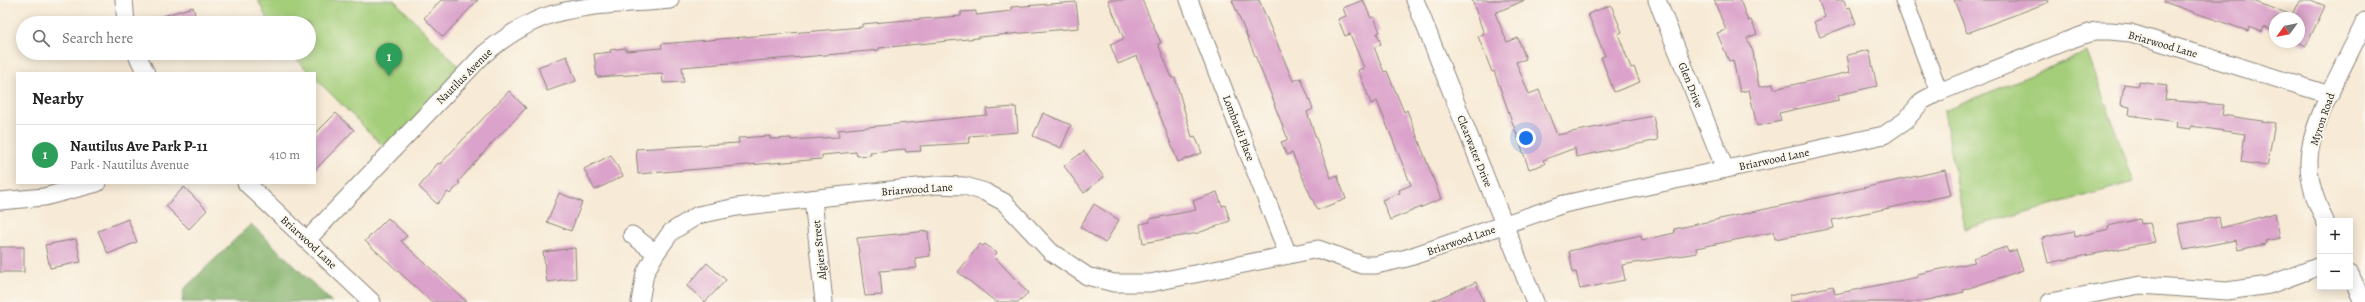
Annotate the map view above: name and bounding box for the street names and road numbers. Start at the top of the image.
street label: Briarwood Lane [2126,27,2199,62]
street label: Nautilus Avenue [433,45,496,108]
street label: Glen Drive [1675,60,1706,110]
street label: Myron Road [2306,91,2338,147]
street label: Lombardi Place [1219,93,1258,163]
street label: Clearwater Drive [1453,113,1496,189]
street label: Briarwood Lane [1738,145,1811,174]
street label: Briarwood Lane [881,180,953,199]
street label: Briarwood Lane [277,212,340,272]
street label: Algiers Street [809,219,830,282]
street label: Briarwood Lane [1425,222,1497,259]

